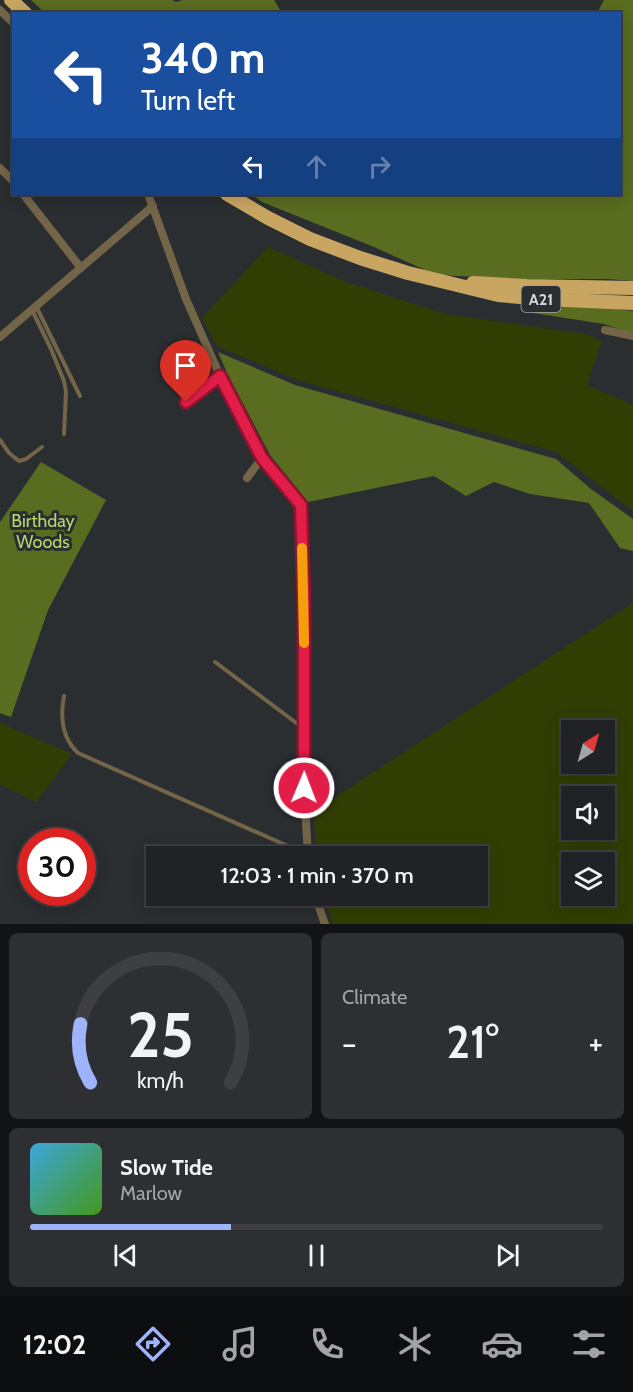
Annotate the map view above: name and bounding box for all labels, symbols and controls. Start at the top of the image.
text: 340 m [141,32,265,84]
icon: left [42,36,120,114]
text: Turn left [141,84,235,117]
icon: left [237,150,270,183]
icon: ahead [300,150,333,183]
icon: right [363,150,396,183]
road number: A21 [522,286,560,312]
pin [160,340,211,402]
icon: arrive [169,349,202,382]
park label: Birthday Woods [11,510,75,553]
north arrow [561,720,615,774]
map controls [561,720,615,906]
position arrow [272,756,336,820]
button: sound [561,786,615,840]
speed limit sign: 30 [18,828,96,906]
button: layers [561,852,615,906]
text: 12:03 · 1 min · 370 m [220,862,414,889]
text: Climate [342,985,407,1009]
text: 25 [127,997,194,1073]
text: 21° [446,1015,499,1069]
text: − [342,1023,357,1063]
text: + [588,1023,603,1063]
text: km/h [137,1067,184,1093]
text: Slow Tide [120,1154,213,1181]
text: Marlow [120,1181,182,1205]
icon: previous [109,1239,142,1272]
icon: pause [300,1239,333,1272]
icon: next [491,1239,524,1272]
icon: directions [132,1323,174,1365]
icon: music [219,1323,261,1365]
icon: phone [306,1323,348,1365]
icon: climate [394,1323,436,1365]
icon: car [481,1323,523,1365]
icon: filters [568,1323,610,1365]
text: 12:02 [23,1328,86,1361]

